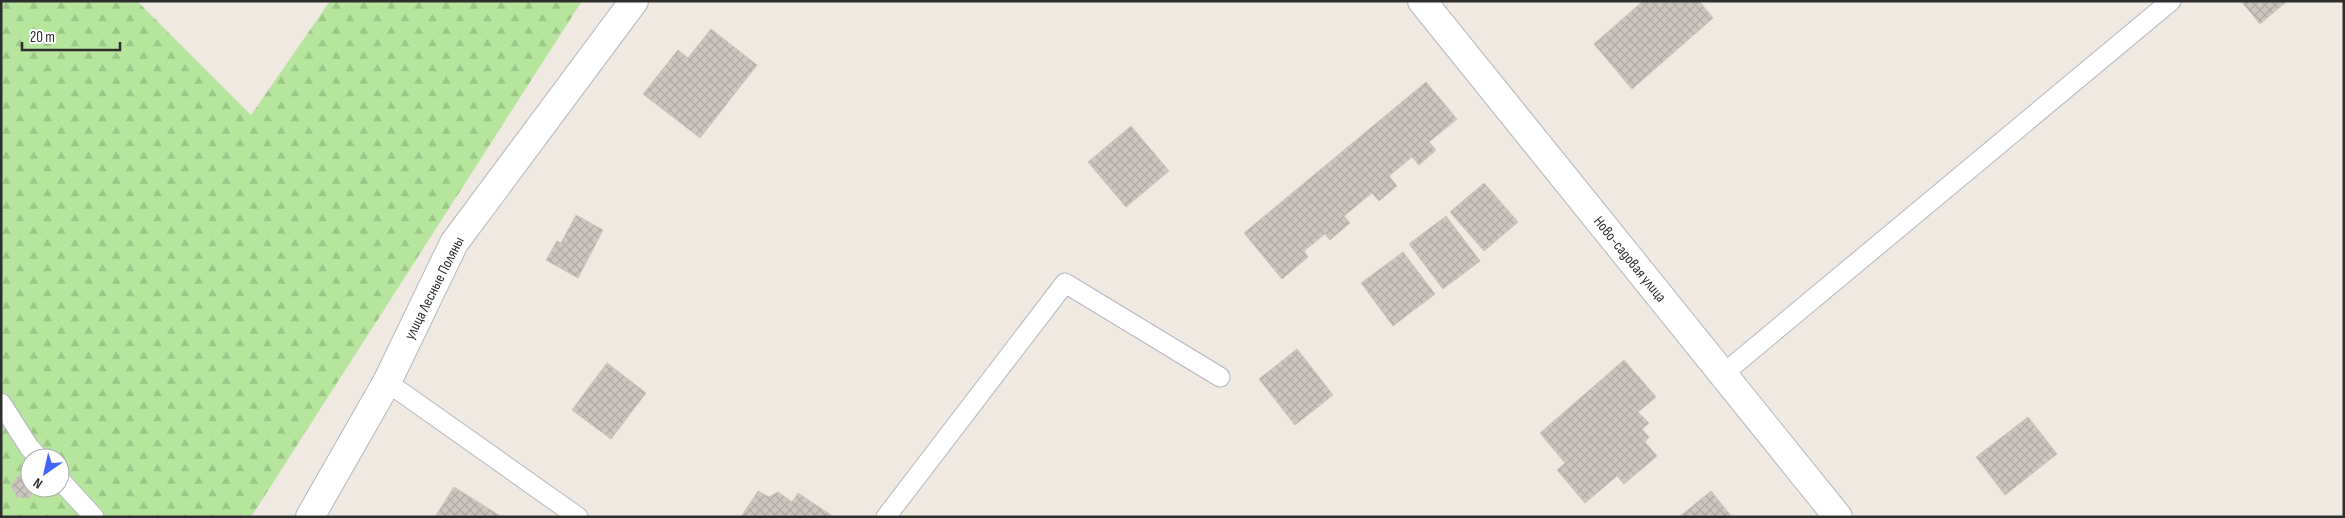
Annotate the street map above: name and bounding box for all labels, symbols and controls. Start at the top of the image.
scale bar [22,20,120,52]
text: 20 m [30,28,55,47]
street label: Ново-садовая улица [1589,212,1670,306]
street label: улица Лесные Поляны [400,233,469,343]
north arrow [20,448,70,498]
text: N [30,474,46,493]

